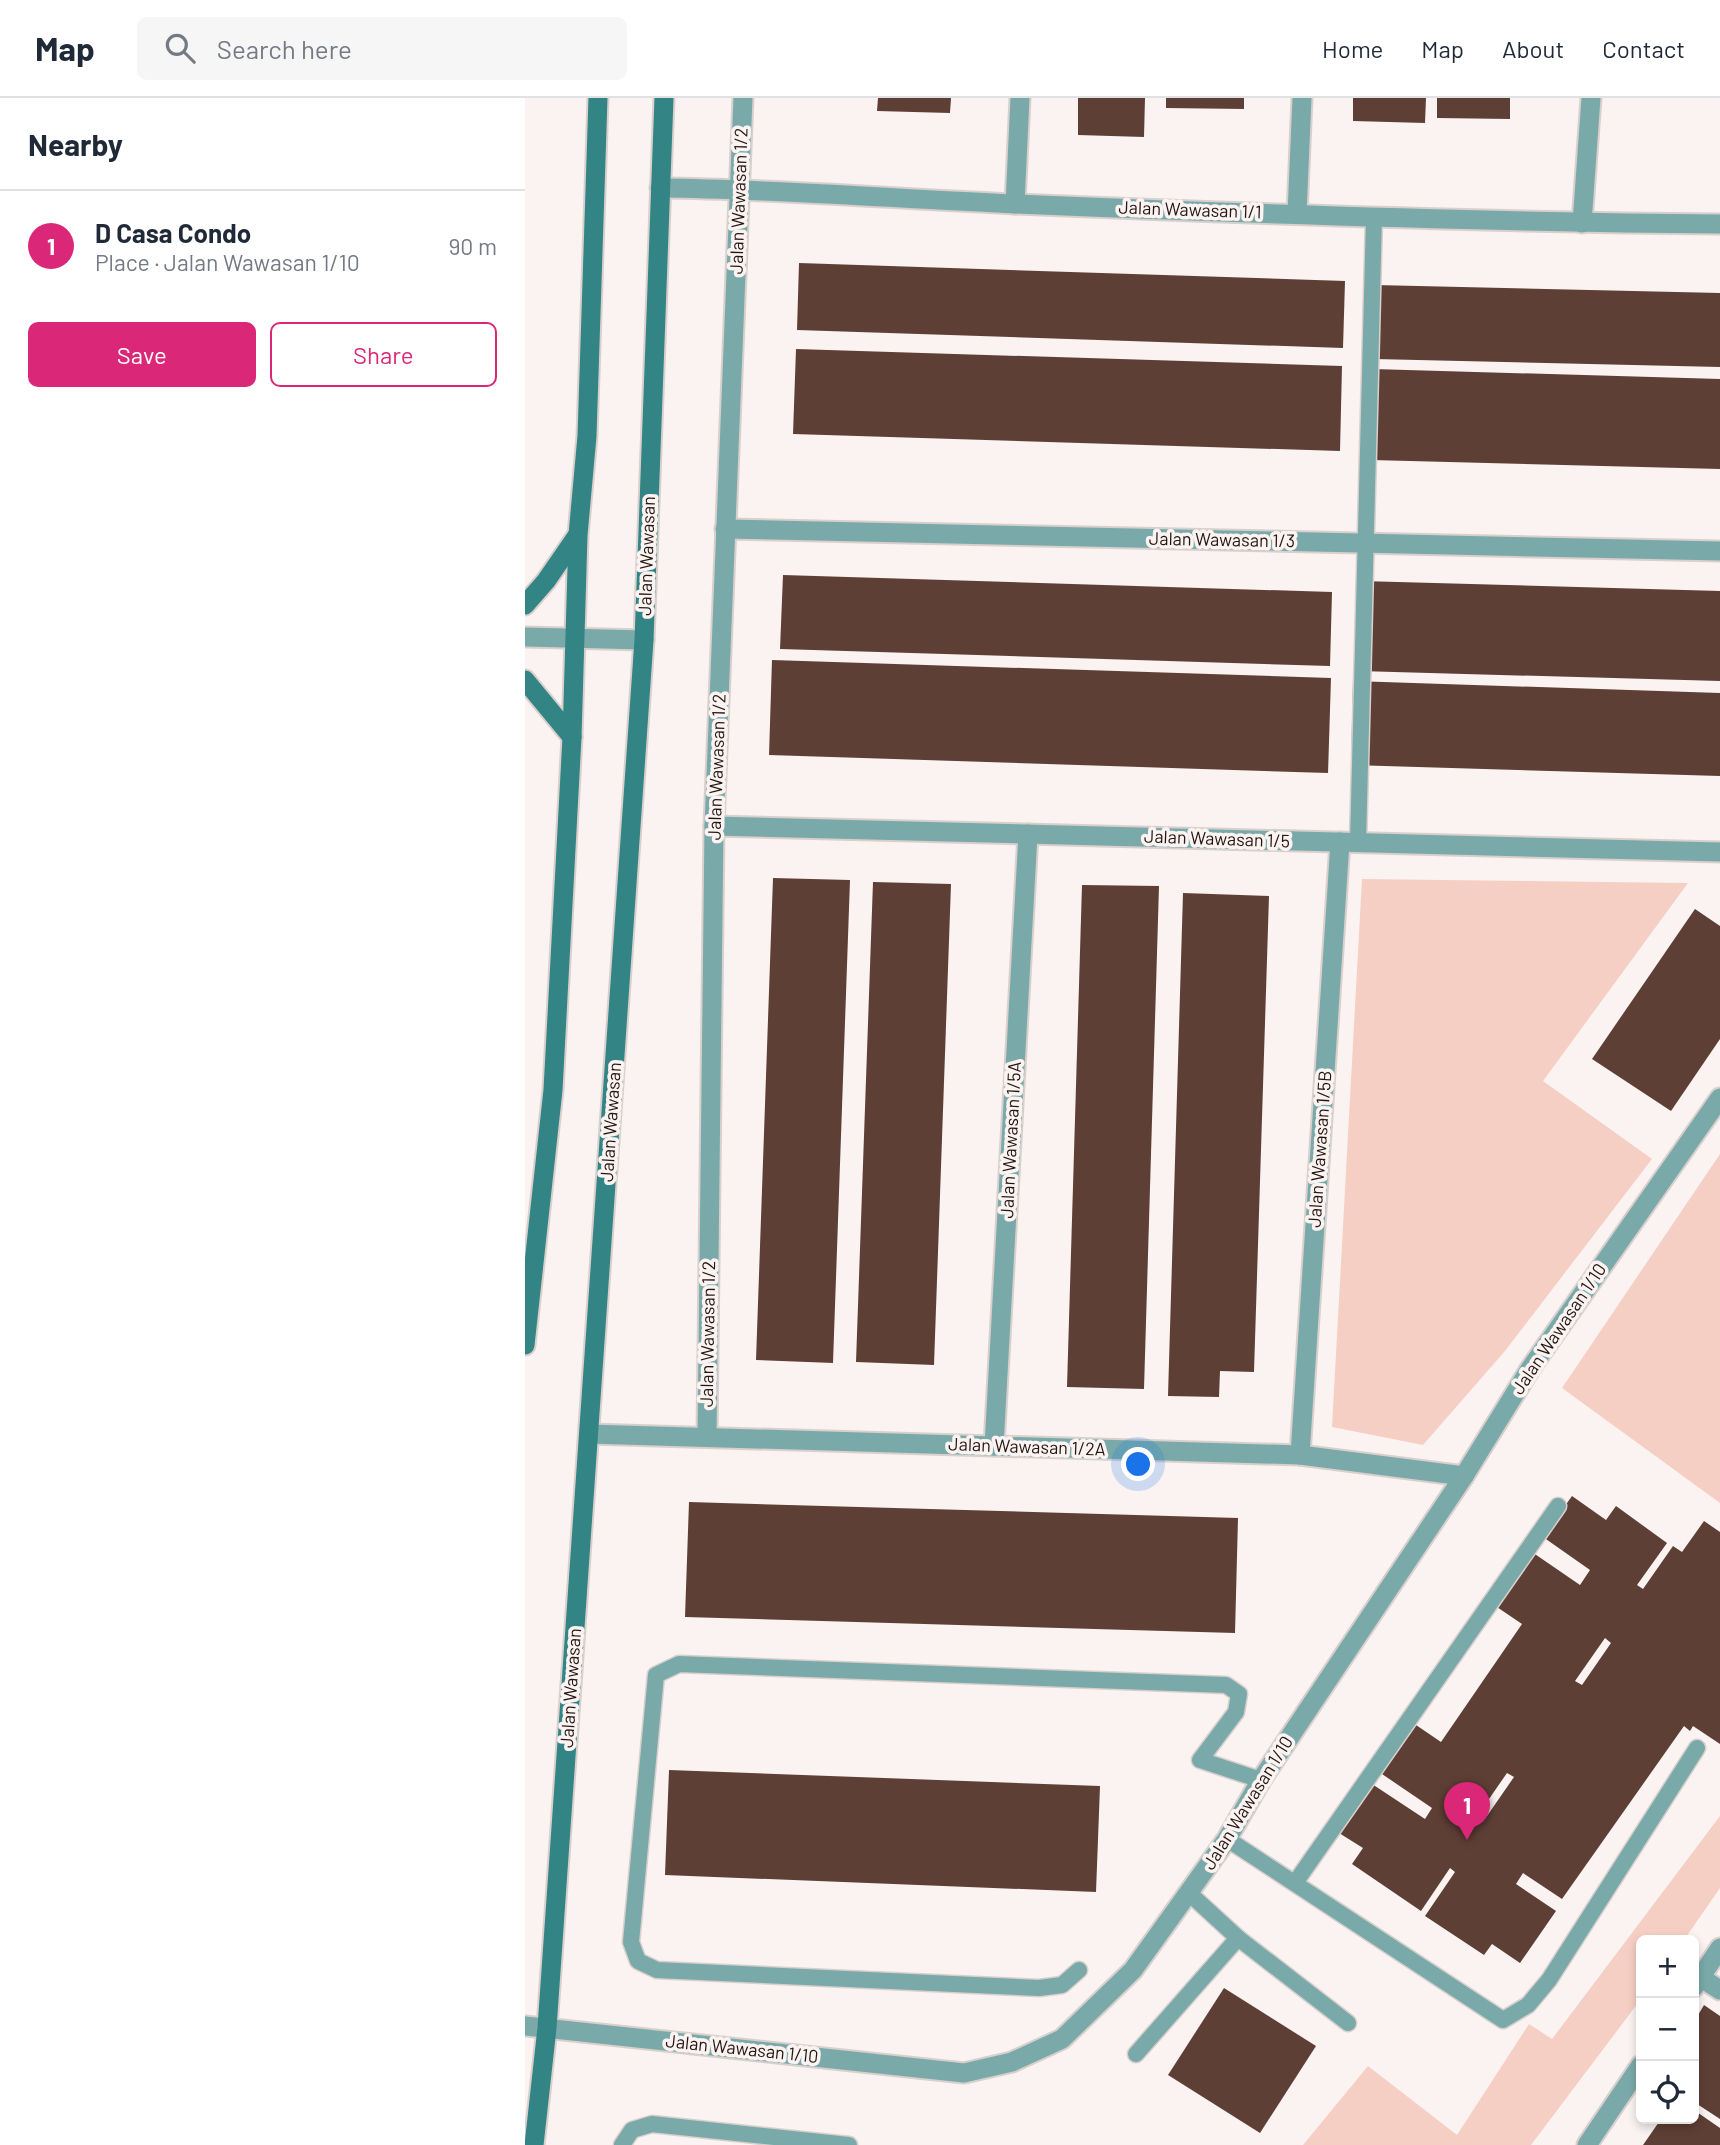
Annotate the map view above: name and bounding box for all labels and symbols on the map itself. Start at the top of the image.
street label: Jalan Wawasan 1/2 [724,127,752,275]
street label: Jalan Wawasan 1/1 [1118,196,1262,222]
street label: Jalan Wawasan [633,496,659,616]
street label: Jalan Wawasan 1/3 [1149,527,1295,551]
street label: Jalan Wawasan 1/2 [702,693,730,841]
street label: Jalan Wawasan 1/5 [1144,824,1290,852]
street label: Jalan Wawasan [595,1061,625,1182]
street label: Jalan Wawasan 1/5A [995,1061,1025,1219]
street label: Jalan Wawasan 1/5B [1303,1070,1335,1228]
street label: Jalan Wawasan 1/10 [1506,1259,1610,1398]
street label: Jalan Wawasan 1/2 [695,1261,719,1407]
street label: Jalan Wawasan 1/2A [948,1432,1106,1460]
your location [1121,1447,1155,1481]
street label: Jalan Wawasan [555,1627,585,1748]
street label: Jalan Wawasan 1/10 [1197,1732,1297,1873]
pin: 1 [1444,1782,1490,1840]
street label: Jalan Wawasan 1/10 [665,2029,820,2067]

